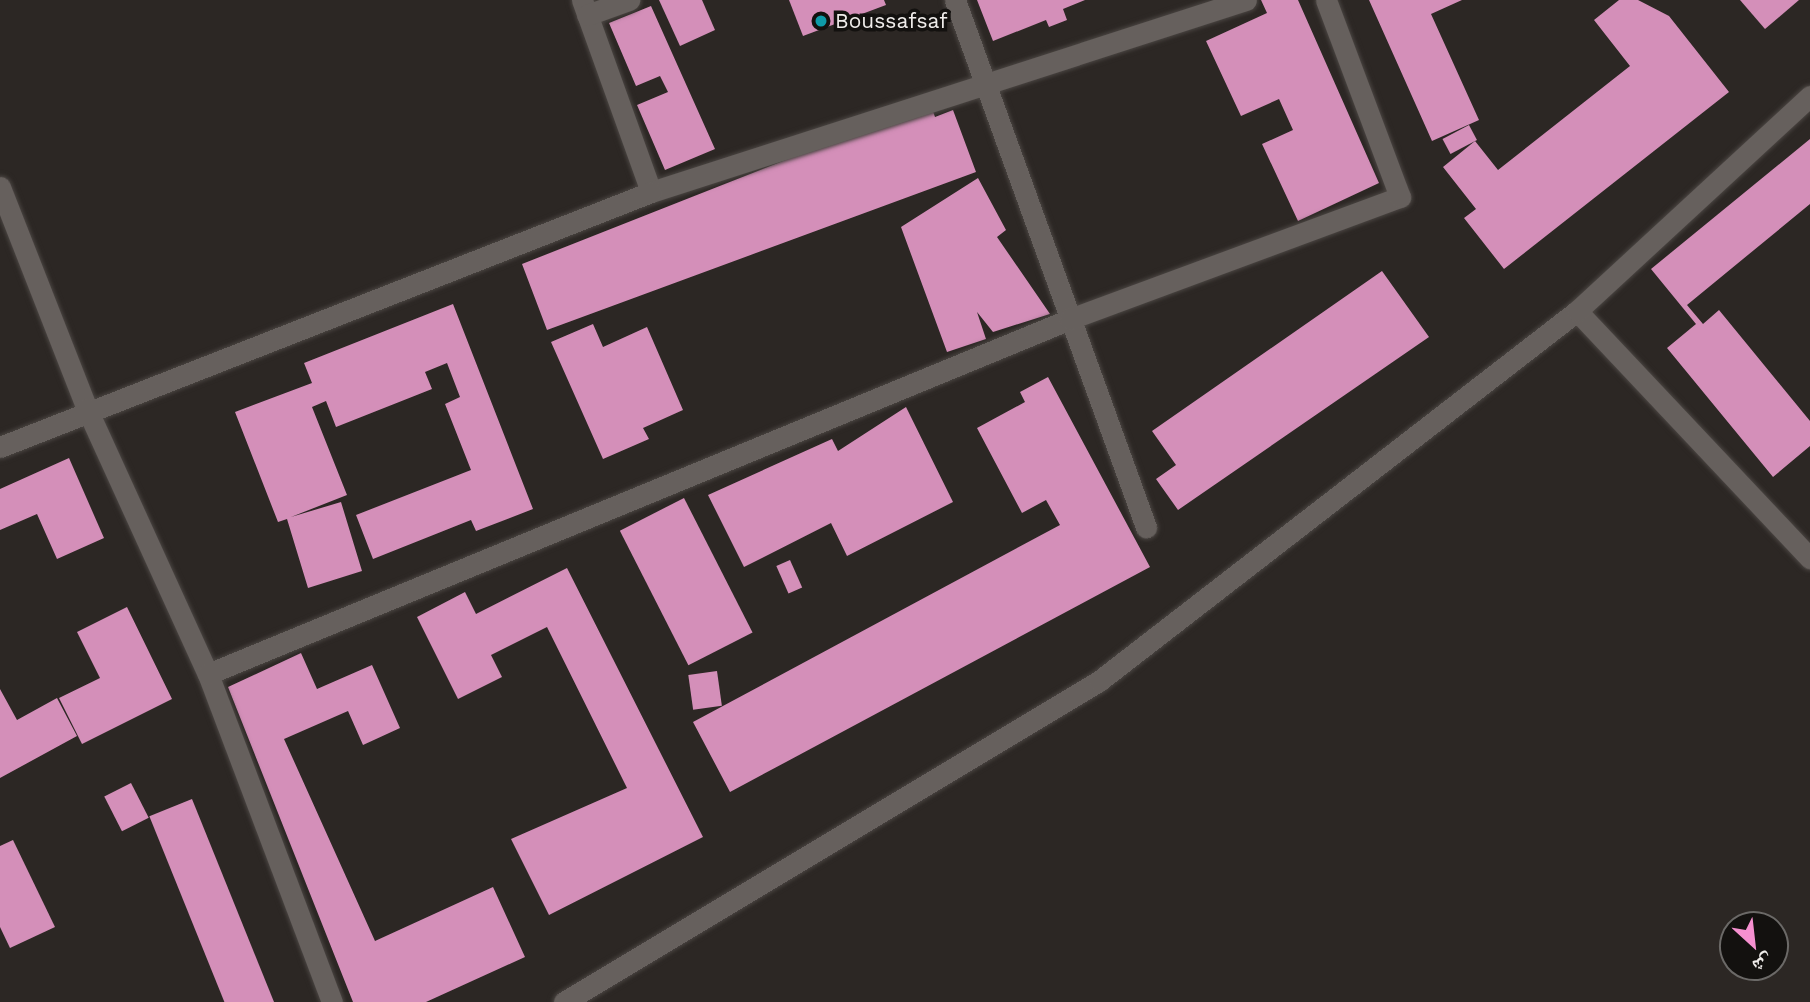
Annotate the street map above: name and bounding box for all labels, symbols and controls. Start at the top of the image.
place label: Boussafsaf [835,8,948,34]
marker: Boussafsaf [813,13,829,29]
north arrow [1719,911,1789,981]
text: ش [1749,949,1777,978]

